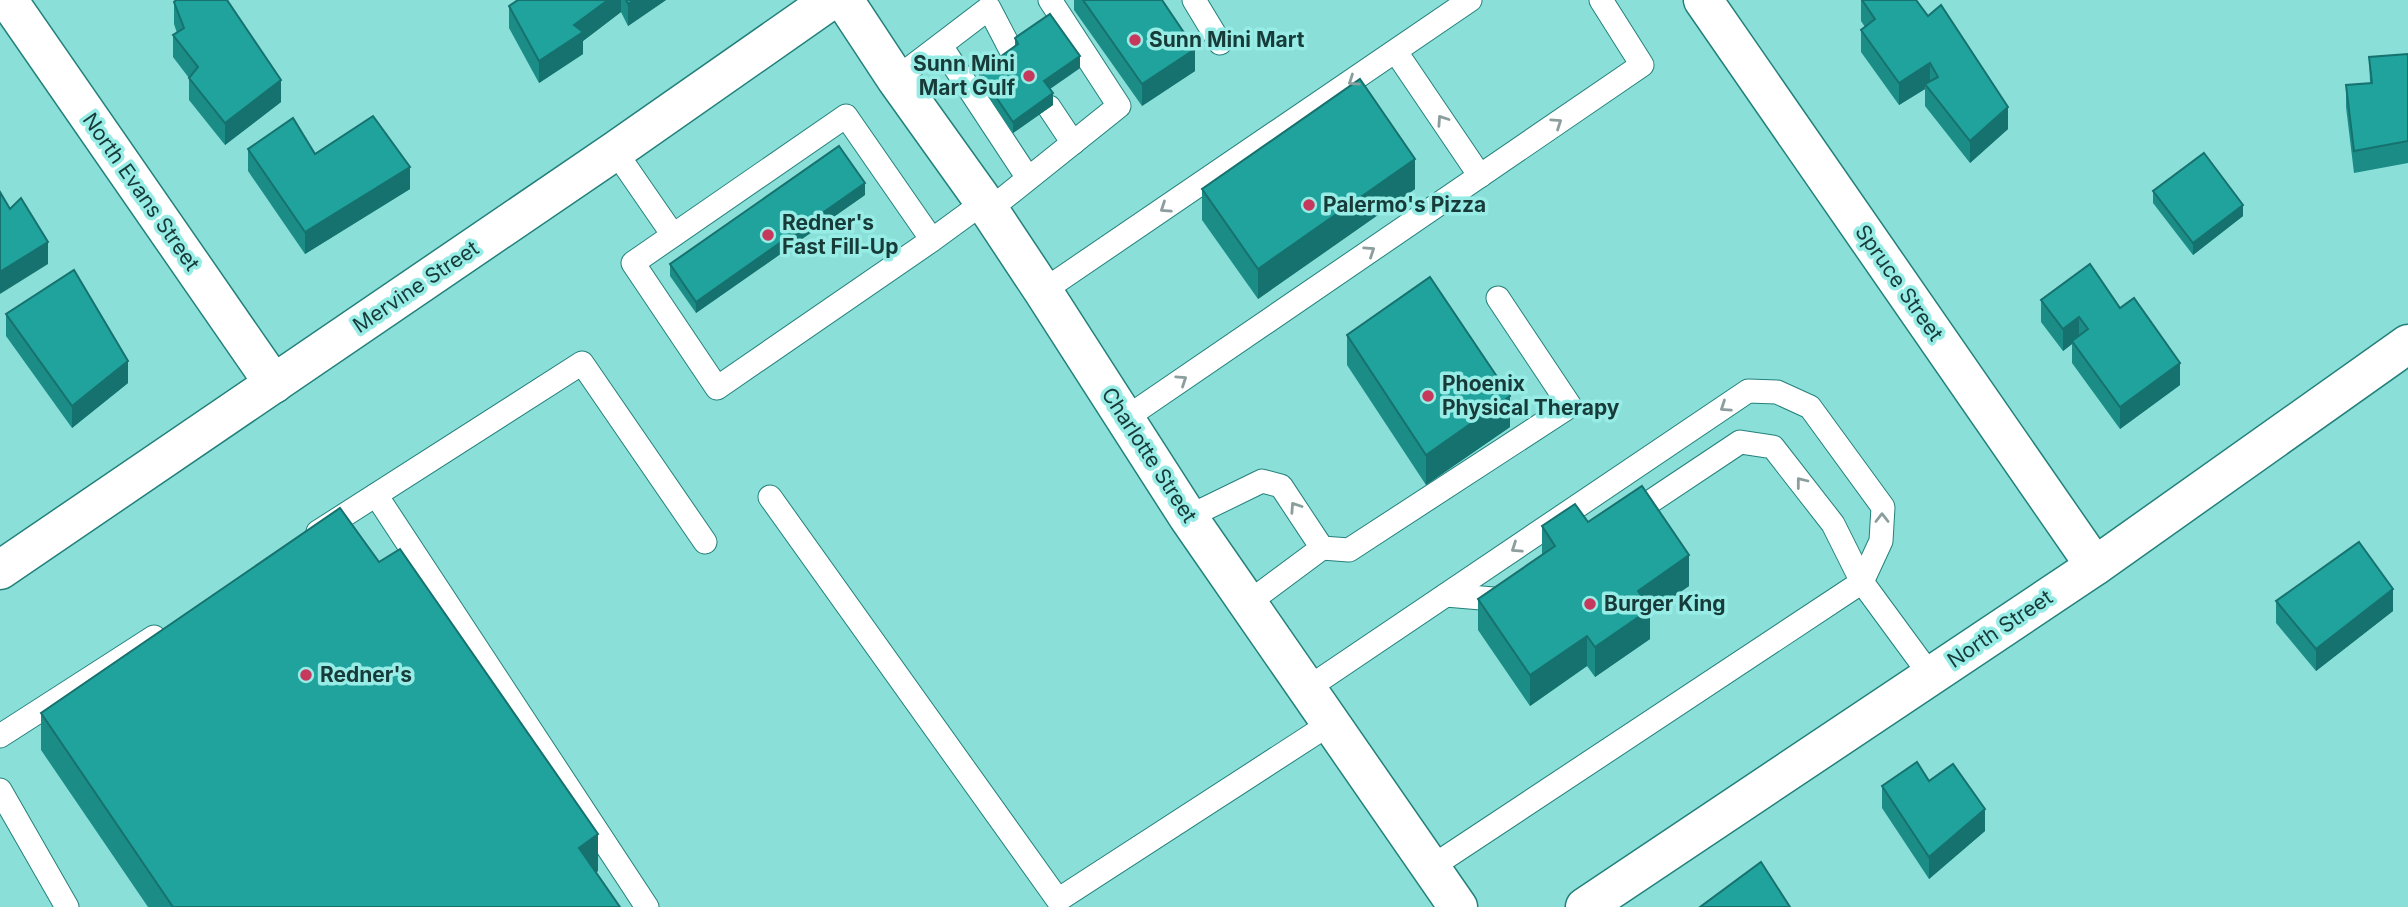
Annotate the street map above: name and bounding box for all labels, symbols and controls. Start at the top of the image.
place label: Sunn Mini Mart [1149,27,1305,52]
marker: Sunn Mini Mart [1127,32,1143,48]
place label: Sunn Mini Mart Gulf [913,51,1016,100]
marker: Sunn Mini Mart Gulf [1021,68,1037,84]
one-way arrow [1348,72,1361,85]
street label: North Evans Street [78,108,205,275]
one-way arrow [1437,114,1450,127]
one-way arrow [1550,118,1563,131]
place label: Palermo's Pizza [1323,192,1486,217]
marker: Palermo's Pizza [1301,197,1317,213]
one-way arrow [1160,200,1173,213]
place label: Redner's Fast Fill-Up [782,210,898,259]
street label: Spruce Street [1850,220,1949,346]
marker: Redner's Fast Fill-Up [760,227,776,243]
street label: Mervine Street [348,235,483,338]
one-way arrow [1362,247,1375,260]
place label: Phoenix Physical Therapy [1442,371,1620,420]
one-way arrow [1174,376,1187,388]
street label: Charlotte Street [1096,383,1202,527]
marker: Phoenix Physical Therapy [1420,388,1436,404]
one-way arrow [1720,399,1733,411]
one-way arrow [1796,478,1809,490]
one-way arrow [1291,502,1303,515]
one-way arrow [1874,512,1890,523]
one-way arrow [1511,540,1524,552]
street label: North Street [1943,584,2057,673]
place label: Burger King [1604,591,1726,616]
marker: Burger King [1582,596,1598,612]
place label: Redner's [320,662,412,687]
marker: Redner's [298,667,314,683]

